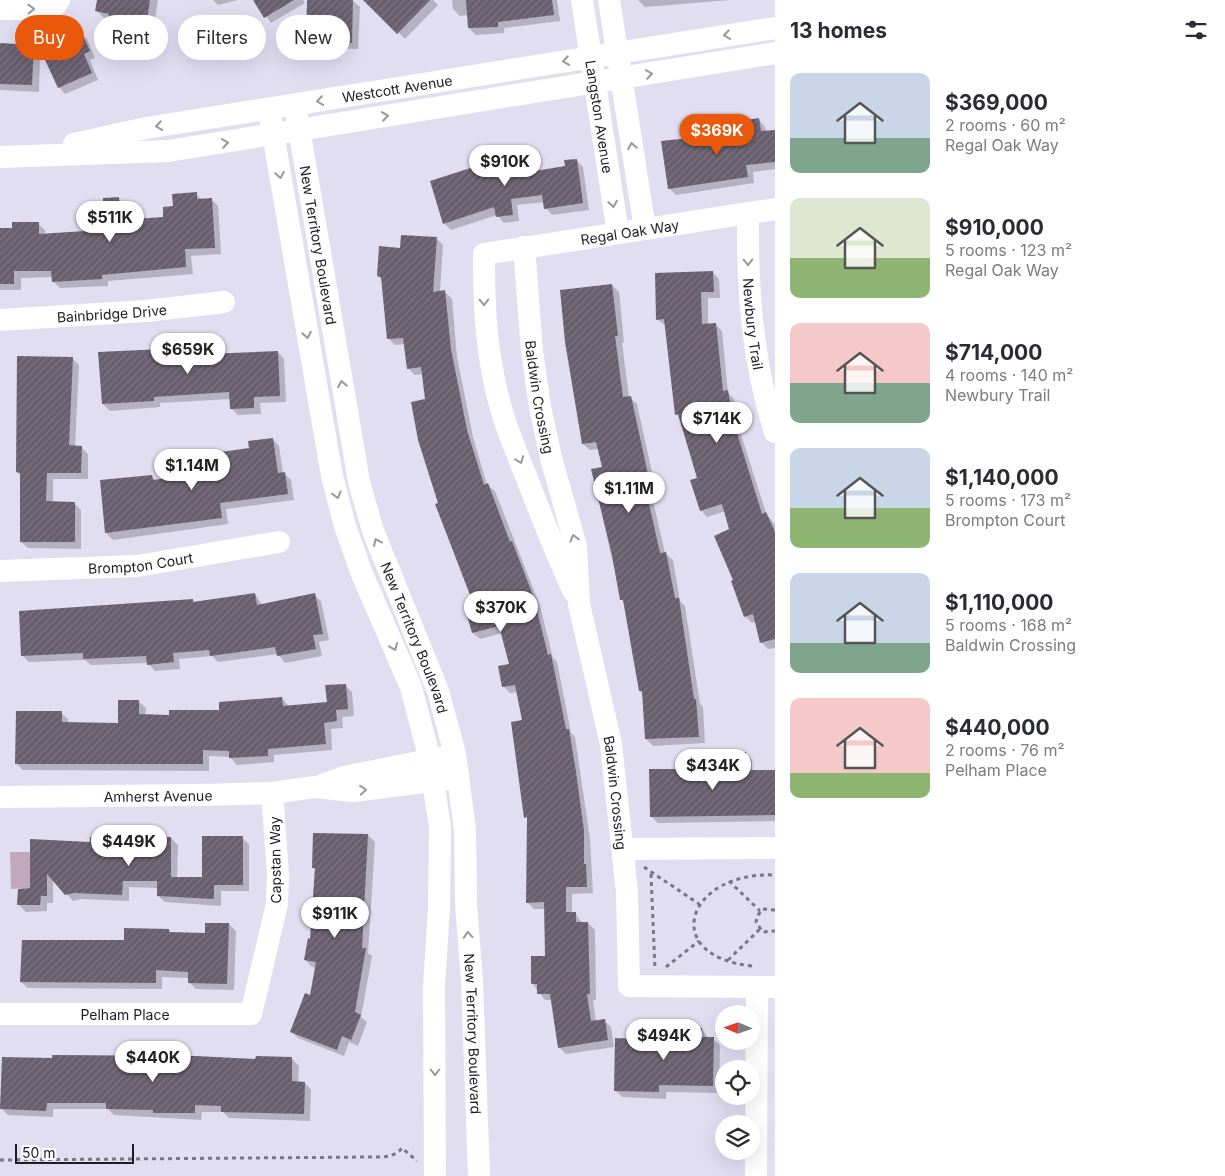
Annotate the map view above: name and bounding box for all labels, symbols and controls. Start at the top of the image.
one-way arrow [28,4,36,14]
chip: Buy [15,15,84,60]
chip: Rent [94,15,168,60]
chip: Filters [178,15,266,60]
chip: New [276,15,350,60]
icon: filters [1182,16,1210,44]
text: 13 homes [790,18,887,43]
one-way arrow [723,30,731,40]
one-way arrow [562,56,571,66]
street label: Langston Avenue [583,59,617,174]
one-way arrow [645,69,654,79]
street label: Westcott Avenue [341,71,453,105]
text: $369,000 [945,90,1048,115]
icon: home [830,93,890,153]
one-way arrow [315,95,324,105]
one-way arrow [381,112,390,122]
pin: $369K [682,114,752,156]
text: 2 rooms · 60 m² [945,115,1066,135]
text: $369K [690,120,744,140]
one-way arrow [155,121,163,131]
text: Regal Oak Way [945,135,1059,155]
one-way arrow [220,138,229,148]
one-way arrow [628,142,638,150]
pin: $910K [470,144,540,187]
text: $910K [480,151,530,171]
street label: New Territory Boulevard [297,164,341,326]
one-way arrow [274,171,284,179]
pin: $511K [75,200,145,243]
one-way arrow [608,200,618,208]
text: $511K [87,207,133,227]
street label: Regal Oak Way [579,215,680,247]
text: $910,000 [945,215,1044,240]
icon: home [830,218,890,278]
text: 5 rooms · 123 m² [945,240,1072,260]
one-way arrow [742,258,753,266]
text: Regal Oak Way [945,260,1059,280]
street label: Newbury Trail [740,277,768,371]
one-way arrow [479,299,490,307]
street label: Bainbridge Drive [56,300,168,325]
one-way arrow [302,331,312,339]
pin: $659K [153,332,223,375]
text: $659K [162,339,215,359]
street label: Baldwin Crossing [523,340,558,455]
text: $714,000 [945,340,1042,365]
icon: home [830,343,890,403]
text: 4 rooms · 140 m² [945,365,1073,385]
one-way arrow [338,380,348,388]
text: Newbury Trail [945,385,1050,405]
pin: $714K [682,402,752,444]
text: $714K [692,408,742,428]
pin: $1.14M [151,448,233,491]
text: $1.14M [165,455,219,475]
one-way arrow [513,455,524,464]
text: $1,140,000 [945,465,1059,490]
icon: home [830,468,890,528]
pin: $1.11M [588,472,670,514]
text: $1.11M [604,478,654,498]
one-way arrow [331,490,341,498]
text: 5 rooms · 173 m² [945,490,1071,510]
text: Brompton Court [945,510,1066,530]
one-way arrow [569,535,579,543]
one-way arrow [373,538,384,547]
street label: Brompton Court [88,548,195,576]
street label: New Territory Boulevard [378,559,452,715]
pin: $370K [466,590,536,633]
text: $1,110,000 [945,590,1053,615]
icon: home [830,593,890,653]
text: $370K [475,597,527,617]
text: 5 rooms · 168 m² [945,615,1072,635]
text: Baldwin Crossing [945,635,1076,655]
one-way arrow [389,642,399,650]
text: $440,000 [945,715,1050,740]
icon: home [830,718,890,778]
street label: Baldwin Crossing [601,734,631,850]
text: 2 rooms · 76 m² [945,740,1065,760]
pin: $434K [678,748,748,791]
text: $434K [686,755,740,775]
text: Pelham Place [945,760,1047,780]
one-way arrow [359,785,367,796]
street label: Amherst Avenue [103,786,213,804]
street label: Capstan Way [266,816,284,904]
pin: $449K [94,824,164,867]
text: $449K [102,831,156,851]
pin: $911K [300,896,370,939]
text: $911K [312,903,358,923]
one-way arrow [463,931,474,939]
street label: New Territory Boulevard [461,953,485,1115]
north arrow [715,1005,760,1050]
map controls [715,1005,760,1160]
street label: Pelham Place [80,1006,170,1023]
pin: $494K [629,1018,699,1061]
text: $494K [637,1025,691,1045]
pin: $440K [118,1040,188,1083]
text: $440K [126,1047,180,1067]
button: locate [715,1060,760,1105]
one-way arrow [430,1069,440,1077]
button: layers [715,1115,760,1160]
scale bar [15,1141,134,1164]
text: 50 m [22,1144,56,1161]

